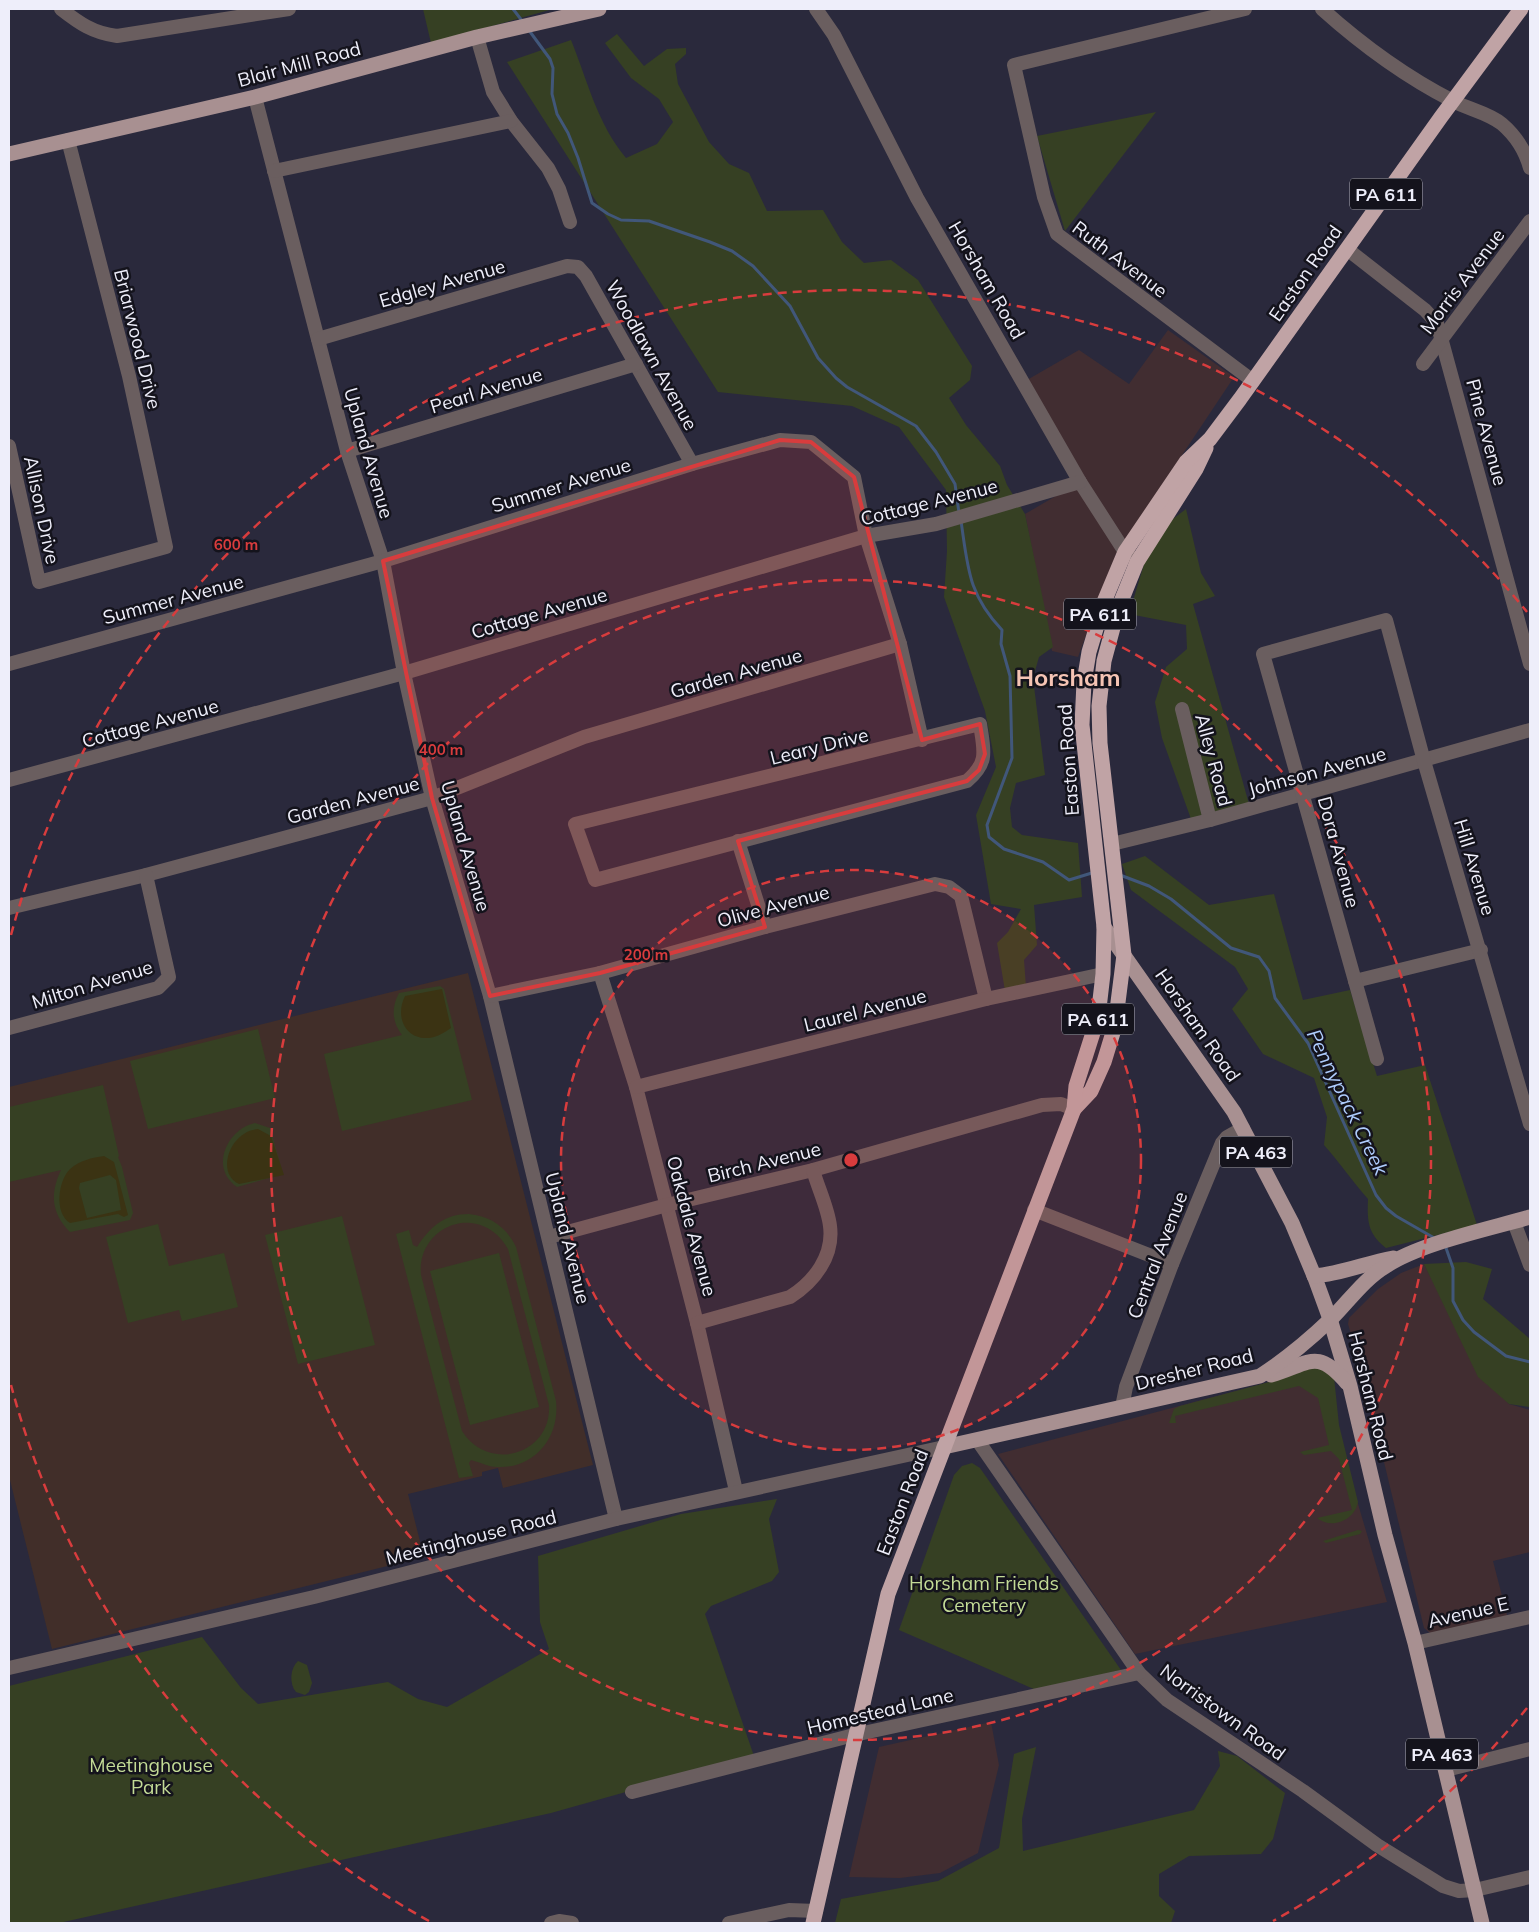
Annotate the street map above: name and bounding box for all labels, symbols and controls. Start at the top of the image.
street label: Blair Mill Road [235,36,363,92]
road number: PA 611 [1350,178,1422,210]
street label: Ruth Avenue [1068,215,1172,303]
street label: Horsham Road [944,217,1030,343]
street label: Easton Road [1263,220,1347,326]
street label: Morris Avenue [1414,223,1510,339]
street label: Edgley Avenue [376,254,508,312]
street label: Briarwood Drive [109,266,167,412]
street label: Woodlawn Avenue [601,276,703,434]
street label: Pearl Avenue [427,362,545,418]
street label: Pine Avenue [1461,376,1513,488]
street label: Upland Avenue [339,385,399,521]
street label: Summer Avenue [488,452,634,518]
street label: Allison Drive [19,454,65,566]
street label: Cottage Avenue [858,473,1000,531]
text: 600 m [214,535,258,554]
street label: Summer Avenue [100,569,246,629]
street label: Cottage Avenue [468,582,610,644]
road number: PA 611 [1064,598,1136,630]
street label: Garden Avenue [667,643,805,703]
district label: Horsham [1015,662,1121,692]
street label: Cottage Avenue [79,693,221,753]
street label: Easton Road [1052,703,1084,817]
street label: Alley Road [1190,711,1238,809]
street label: Leary Drive [767,722,871,770]
text: 400 m [419,740,463,759]
street label: Johnson Avenue [1245,741,1389,801]
street label: Garden Avenue [284,771,422,829]
street label: Upland Avenue [436,778,496,914]
street label: Dora Avenue [1313,794,1365,910]
street label: Hill Avenue [1449,816,1501,918]
street label: Olive Avenue [714,880,832,932]
text: 200 m [624,945,668,964]
street label: Milton Avenue [29,954,155,1014]
street label: Horsham Road [1150,964,1246,1086]
street label: Laurel Avenue [801,983,929,1037]
road number: PA 611 [1062,1004,1134,1034]
water label: Pennypack Creek [1302,1025,1395,1180]
street label: Birch Avenue [705,1136,823,1188]
road number: PA 463 [1220,1136,1292,1168]
centre of rings [842,1151,860,1169]
street label: Oakdale Avenue [662,1153,722,1299]
street label: Upland Avenue [540,1170,596,1306]
street label: Central Avenue [1122,1188,1192,1322]
street label: Horsham Road [1343,1329,1399,1463]
street label: Dresher Road [1133,1343,1255,1395]
street label: Easton Road [871,1445,933,1559]
street label: Meetinghouse Road [383,1504,559,1570]
park label: Horsham Friends Cemetery [909,1571,1059,1617]
street label: Avenue E [1425,1591,1511,1633]
street label: Norristown Road [1156,1658,1290,1766]
street label: Homestead Lane [804,1682,956,1740]
road number: PA 463 [1406,1738,1478,1770]
park label: Meetinghouse Park [89,1753,213,1799]

